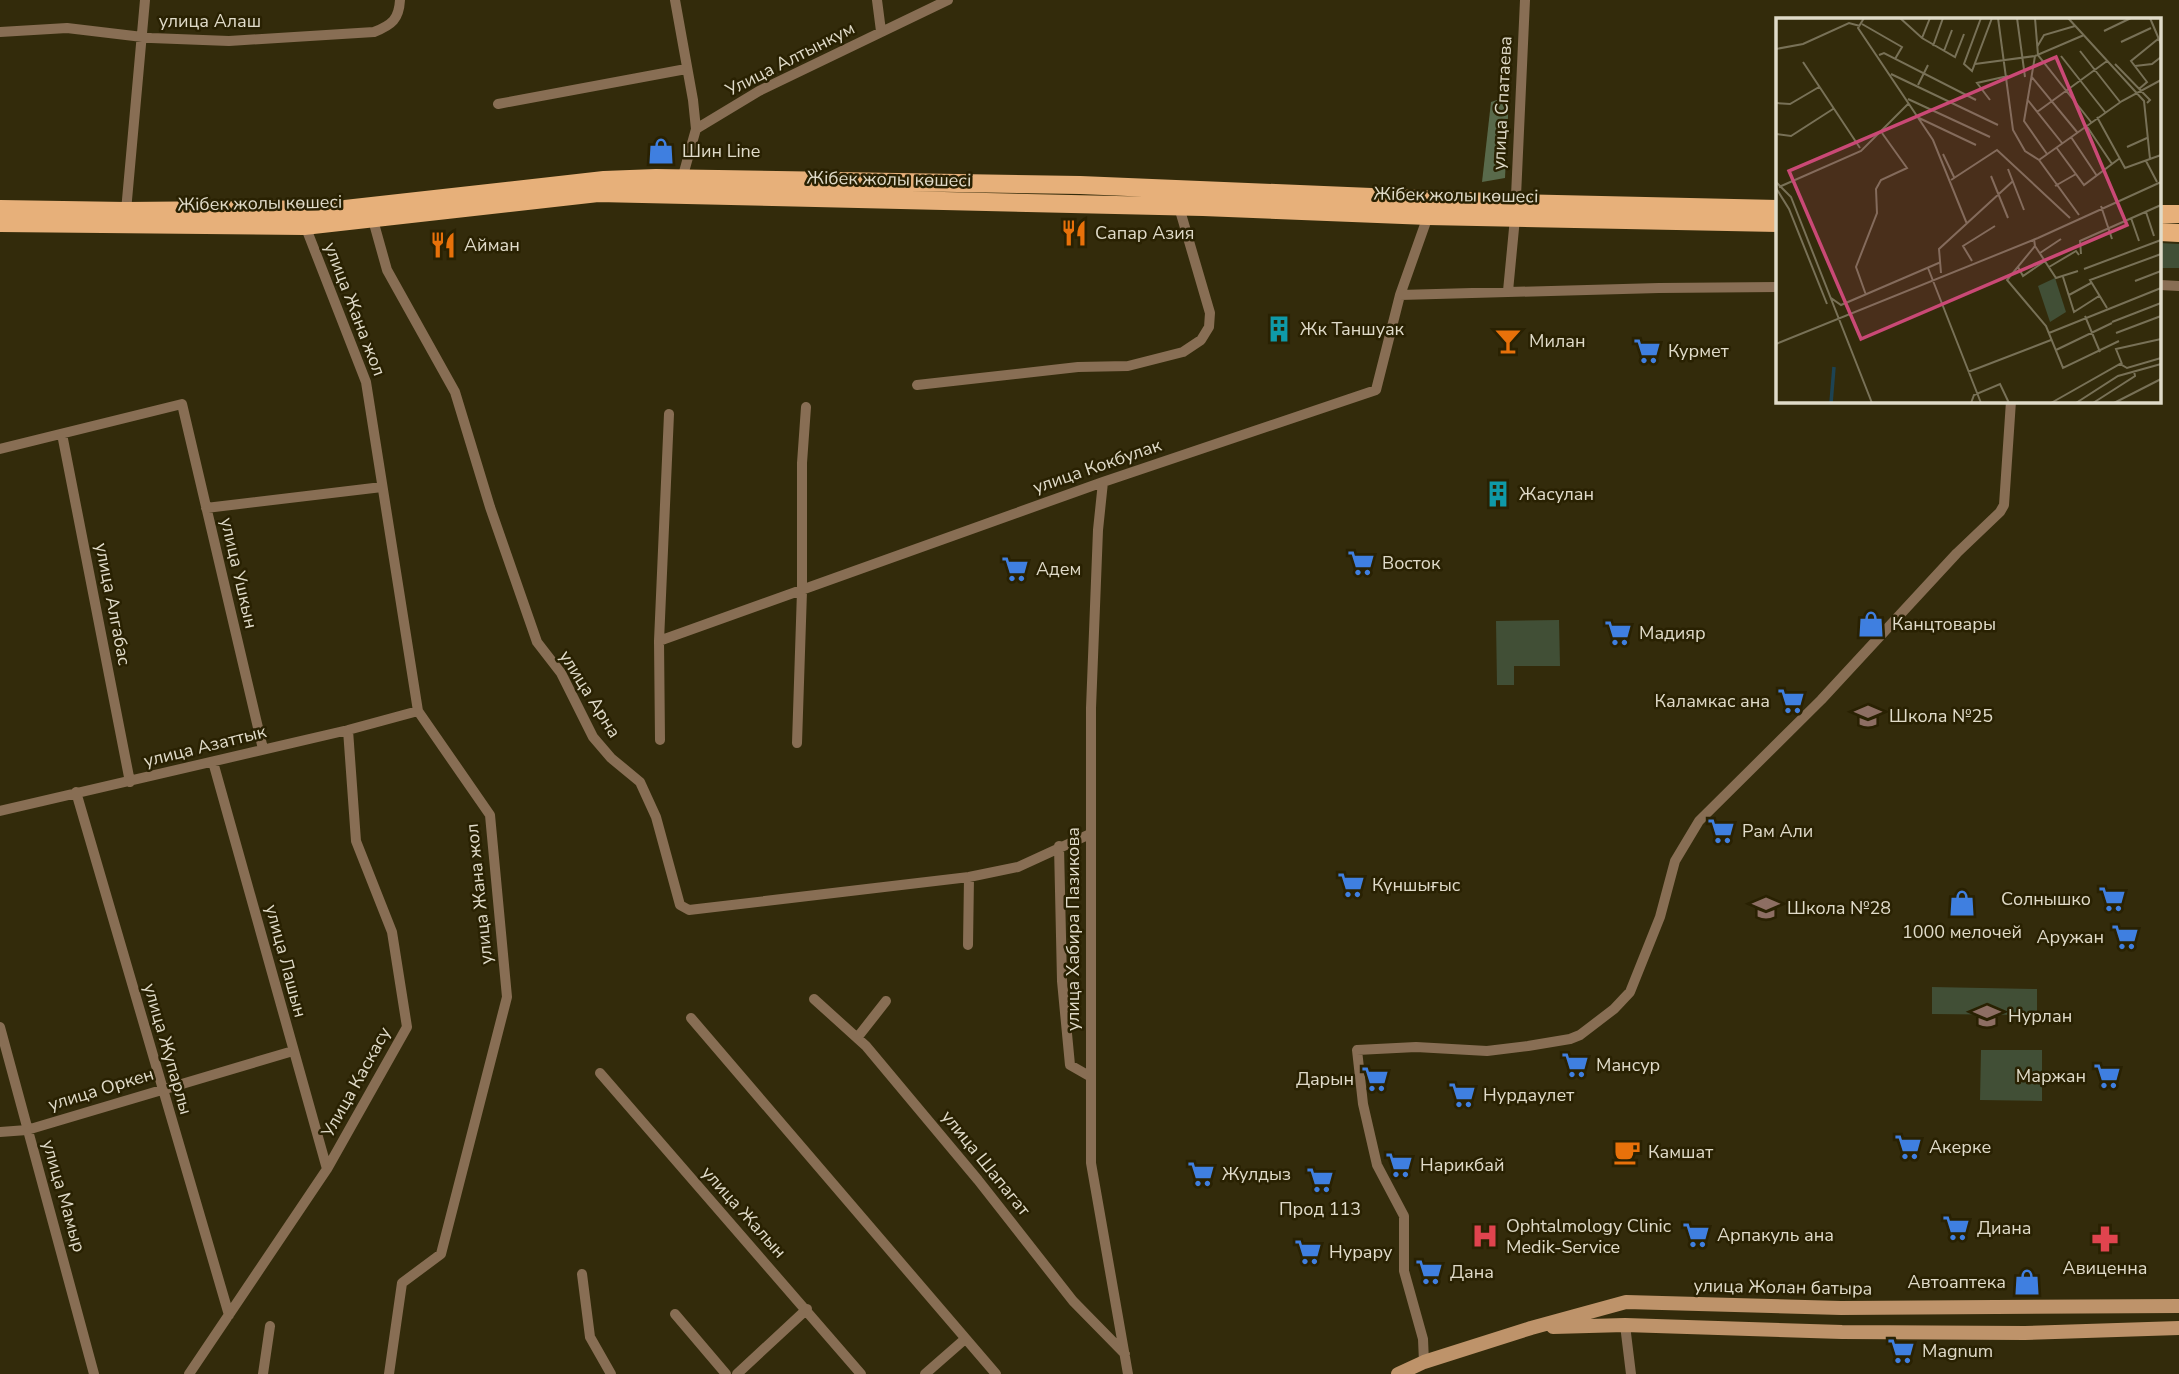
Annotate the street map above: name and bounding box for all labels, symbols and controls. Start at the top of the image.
street label: улица Алаш [159,9,261,33]
street label: Улица Алтынкум [720,16,859,102]
inset map [1776,18,2162,402]
street label: улица Спатаева [1487,35,1517,171]
shop icon: Шин Line [646,136,676,166]
place label: Шин Line [682,139,760,163]
street label: Жібек жолы көшесі [806,166,972,192]
street label: Жібек жолы көшесі [1373,182,1539,208]
street label: Жібек жолы көшесі [177,190,343,216]
restaurant icon: Сапар Азия [1059,218,1089,248]
place label: Сапар Азия [1095,221,1194,245]
restaurant icon: Айман [428,230,458,260]
place label: Айман [464,233,520,257]
street label: улица Жана жол [318,239,392,379]
building icon: Жк Таншуак [1264,314,1294,344]
place label: Жк Таншуак [1300,317,1405,341]
bar icon: Милан [1493,326,1523,356]
place label: Милан [1529,329,1586,353]
supermarket icon: Курмет [1632,336,1662,366]
place label: Курмет [1668,339,1729,363]
street label: улица Кокбулак [1030,433,1165,499]
building icon: Жасулан [1483,479,1513,509]
place label: Жасулан [1519,482,1594,506]
street label: улица Ушкын [215,515,263,631]
street label: улица Алгабас [89,541,137,668]
supermarket icon: Восток [1346,548,1376,578]
place label: Восток [1382,551,1441,575]
supermarket icon: Адем [1000,554,1030,584]
place label: Адем [1036,557,1081,581]
shop icon: Канцтовары [1856,609,1886,639]
place label: Канцтовары [1892,612,1996,636]
supermarket icon: Мадияр [1603,618,1633,648]
place label: Мадияр [1639,621,1706,645]
street label: улица Арна [554,646,626,742]
supermarket icon: Каламкас ана [1776,686,1806,716]
place label: Каламкас ана [1655,689,1770,713]
school or university icon: Школа №25 [1853,701,1883,731]
place label: Школа №25 [1889,704,1993,728]
street label: улица Азаттык [141,719,269,773]
supermarket icon: Рам Али [1706,816,1736,846]
place label: Рам Али [1742,819,1813,843]
street label: улица Жана жол [460,822,498,966]
street label: улица Хабира Пазикова [1061,827,1085,1031]
supermarket icon: Күншығыс [1336,870,1366,900]
place label: Күншығыс [1372,873,1461,897]
supermarket icon: Солнышко [2097,884,2127,914]
place label: Солнышко [2001,887,2091,911]
shop icon: 1000 мелочей [1947,888,1977,918]
school or university icon: Школа №28 [1751,893,1781,923]
place label: Школа №28 [1787,896,1891,920]
street label: улица Лашын [259,902,313,1020]
place label: 1000 мелочей [1902,920,2022,944]
supermarket icon: Аружан [2110,922,2140,952]
place label: Аружан [2036,925,2104,949]
street label: улица Жупарлы [138,981,198,1117]
school or university icon: Нурлан [1972,1001,2002,1031]
place label: Нурлан [2008,1004,2072,1028]
street label: Улица Каскасу [315,1022,397,1142]
supermarket icon: Мансур [1560,1050,1590,1080]
place label: Мансур [1596,1053,1660,1077]
supermarket icon: Маржан [2092,1061,2122,1091]
street label: улица Оркен [45,1062,157,1116]
supermarket icon: Дарын [1360,1064,1390,1094]
place label: Маржан [2016,1064,2086,1088]
place label: Дарын [1296,1067,1354,1091]
supermarket icon: Нурдаулет [1447,1080,1477,1110]
place label: Нурдаулет [1483,1083,1574,1107]
street label: улица Шапагат [936,1105,1036,1221]
supermarket icon: Акерке [1893,1132,1923,1162]
place label: Акерке [1929,1135,1991,1159]
street label: улица Мамыр [37,1137,91,1255]
cafe icon: Камшат [1612,1137,1642,1167]
place label: Камшат [1648,1140,1713,1164]
supermarket icon: Нарикбай [1384,1150,1414,1180]
place label: Нарикбай [1420,1153,1504,1177]
supermarket icon: Жулдыз [1186,1159,1216,1189]
street label: улица Жалын [696,1161,792,1263]
place label: Жулдыз [1222,1162,1291,1186]
supermarket icon: Прод 113 [1305,1165,1335,1195]
place label: Прод 113 [1279,1197,1361,1221]
supermarket icon: Диана [1941,1213,1971,1243]
place label: Ophtalmology Clinic Medik-Service [1506,1214,1671,1259]
place label: Диана [1977,1216,2032,1240]
supermarket icon: Арпакуль ана [1681,1220,1711,1250]
hospital icon: Ophtalmology Clinic Medik-Service [1470,1221,1500,1251]
place label: Арпакуль ана [1717,1223,1834,1247]
pharmacy icon: Авиценна [2090,1224,2120,1254]
supermarket icon: Нурару [1293,1237,1323,1267]
place label: Нурару [1329,1240,1393,1264]
place label: Авиценна [2063,1256,2147,1280]
supermarket icon: Дана [1414,1257,1444,1287]
place label: Дана [1450,1260,1494,1284]
shop icon: Автоаптека [2012,1267,2042,1297]
place label: Автоаптека [1908,1270,2006,1294]
street label: улица Жолан батыра [1693,1273,1873,1301]
supermarket icon: Magnum [1886,1336,1916,1366]
place label: Magnum [1922,1339,1993,1363]

